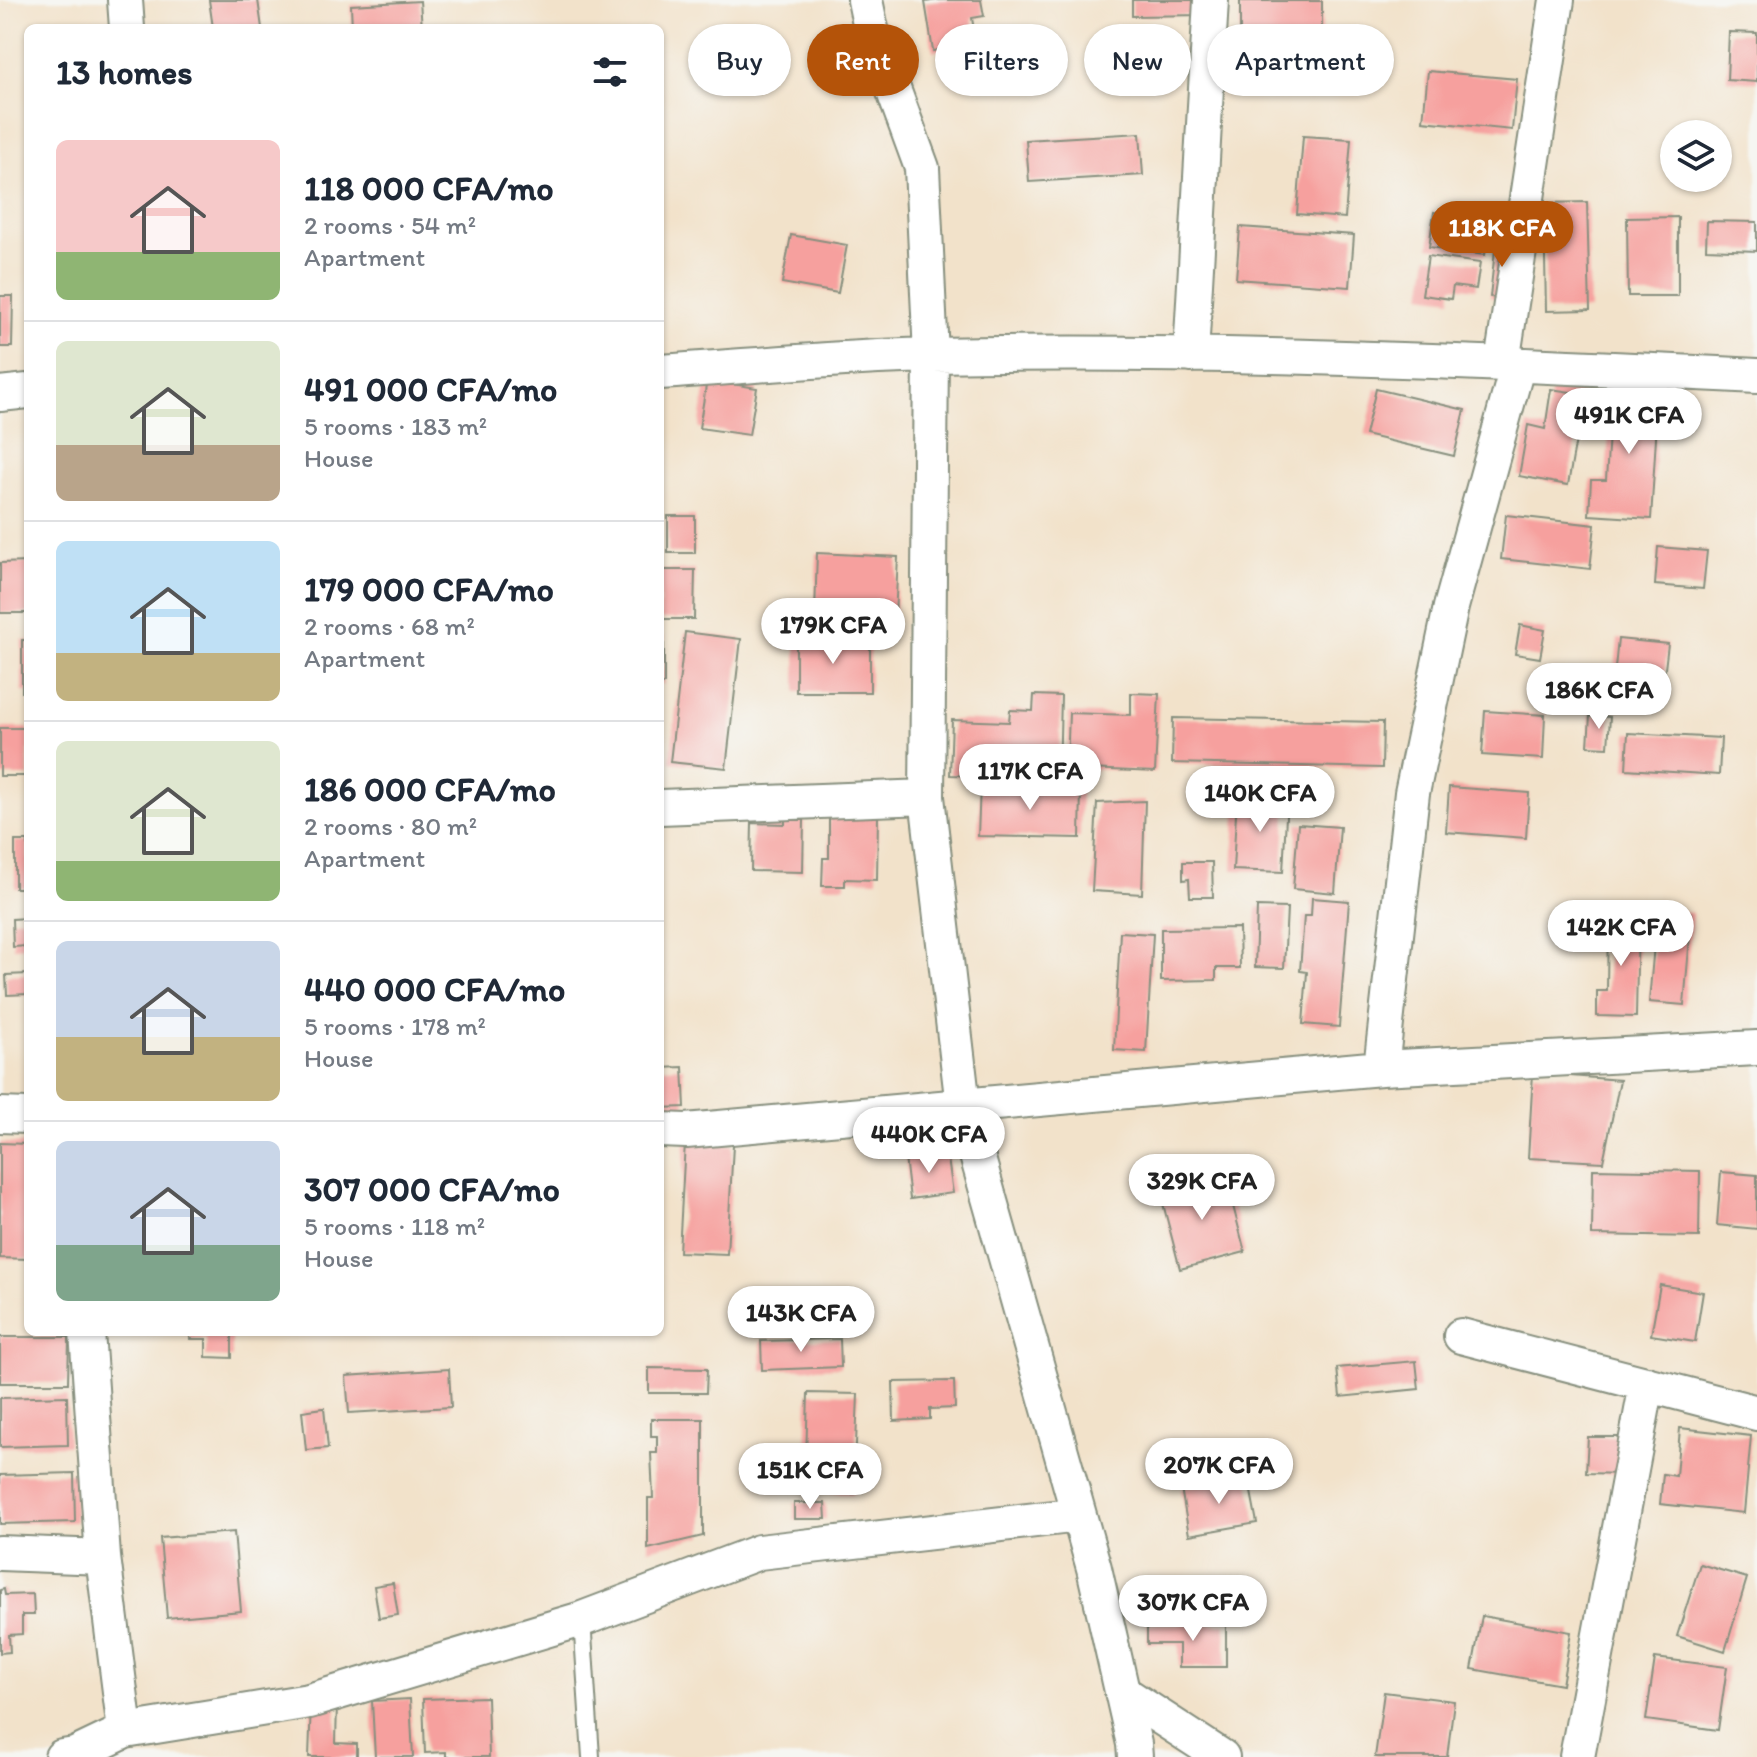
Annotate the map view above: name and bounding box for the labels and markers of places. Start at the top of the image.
pin: 118K CFA [1419,201,1585,269]
pin: 491K CFA [1546,388,1712,456]
pin: 179K CFA [750,598,916,666]
pin: 186K CFA [1516,663,1682,731]
pin: 117K CFA [947,744,1113,812]
pin: 140K CFA [1177,766,1343,834]
pin: 142K CFA [1538,900,1704,968]
pin: 440K CFA [846,1107,1012,1175]
pin: 329K CFA [1119,1154,1285,1222]
pin: 143K CFA [718,1286,884,1354]
pin: 207K CFA [1136,1438,1302,1506]
pin: 151K CFA [727,1443,893,1511]
pin: 307K CFA [1110,1575,1276,1643]

